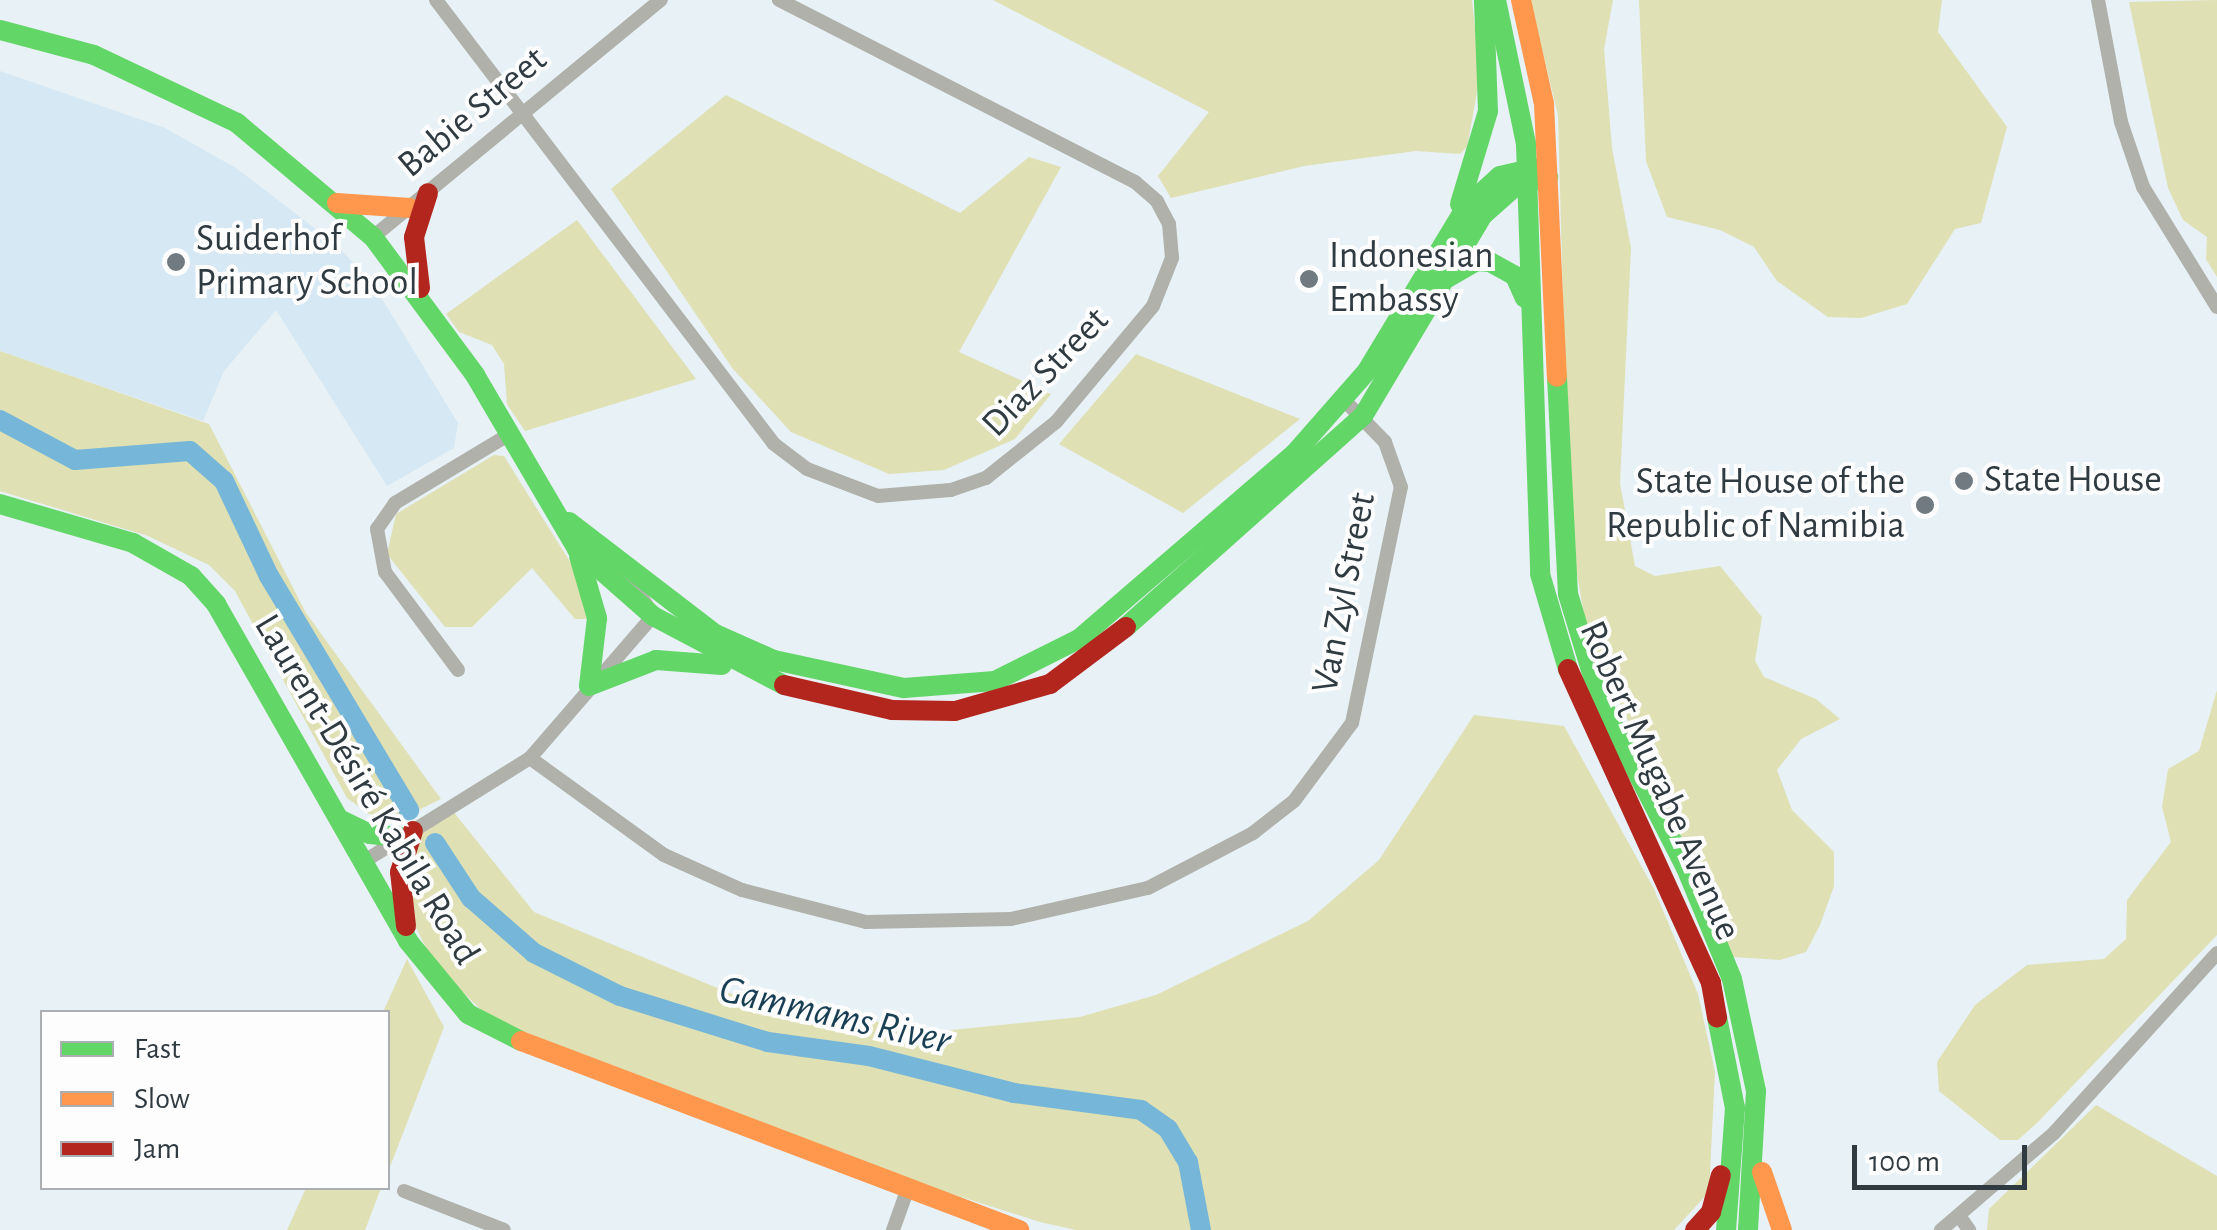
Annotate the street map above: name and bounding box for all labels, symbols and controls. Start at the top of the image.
street label: Babie Street [389,38,557,188]
place label: Suiderhof Primary School [196,217,418,306]
place label: Indonesian Embassy [1329,234,1494,323]
marker: Suiderhof Primary School [165,251,187,273]
marker: Indonesian Embassy [1298,268,1320,290]
street label: Diaz Street [973,299,1119,447]
place label: State House [1984,458,2162,504]
place label: State House of the Republic of Namibia [1606,460,1905,550]
marker: State House [1953,470,1975,492]
street label: Van Zyl Street [1303,489,1387,697]
marker: State House of the Republic of Namibia [1914,494,1936,516]
street label: Laurent-Désiré Kabila Road [243,607,489,973]
street label: Robert Mugabe Avenue [1568,614,1750,948]
water label: Gammams River [715,965,955,1065]
legend [40,1010,390,1190]
text: Fast [134,1034,181,1064]
text: Slow [134,1084,190,1114]
scale bar [1857,1125,2032,1187]
text: Jam [134,1134,180,1164]
text: 100 m [1869,1147,1940,1177]

